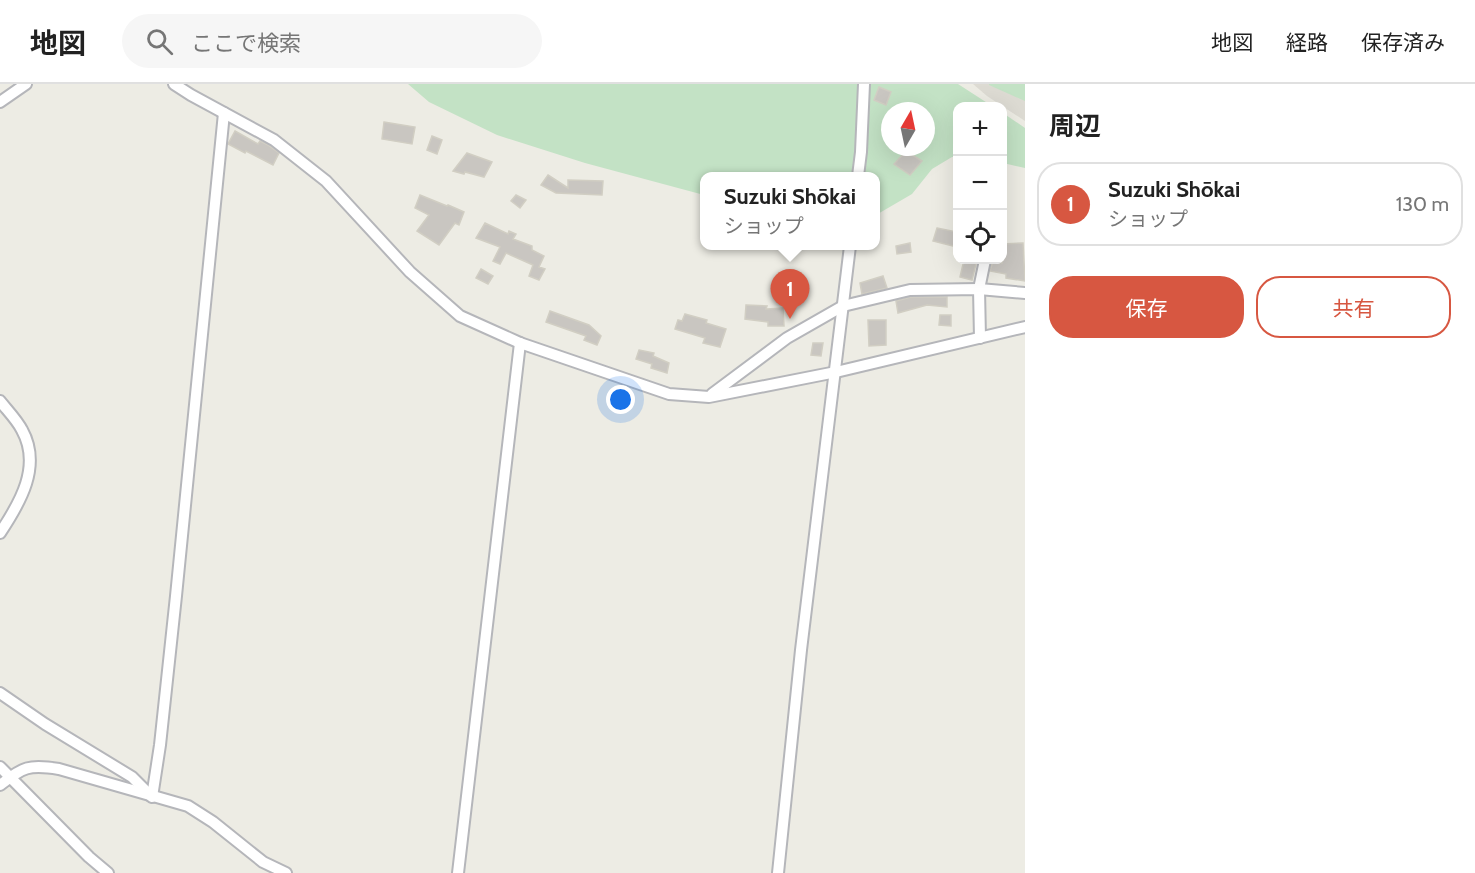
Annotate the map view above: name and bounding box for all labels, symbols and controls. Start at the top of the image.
search box [122,14,542,68]
icon: search [143,25,176,58]
text: 地図 [30,26,86,60]
text: ここで検索 [191,30,301,57]
text: 地図 [1211,30,1253,55]
text: 経路 [1286,30,1328,55]
text: 保存済み [1361,30,1445,55]
north arrow [881,102,935,156]
map controls [953,102,1007,264]
button: + [953,102,1007,156]
text: 周辺 [1049,110,1101,142]
button: − [953,156,1007,210]
popup [700,172,880,250]
text: Suzuki Shōkai [1108,176,1240,203]
text: Suzuki Shōkai [724,183,856,210]
text: 1 [1067,192,1074,216]
text: 130 m [1396,192,1449,216]
text: ショップ [1108,207,1188,231]
button: locate [953,210,1007,264]
text: ショップ [724,214,804,238]
pin: 1 [770,270,810,319]
button: 保存 [1049,276,1244,338]
button: 共有 [1256,276,1451,338]
your location [606,385,635,414]

